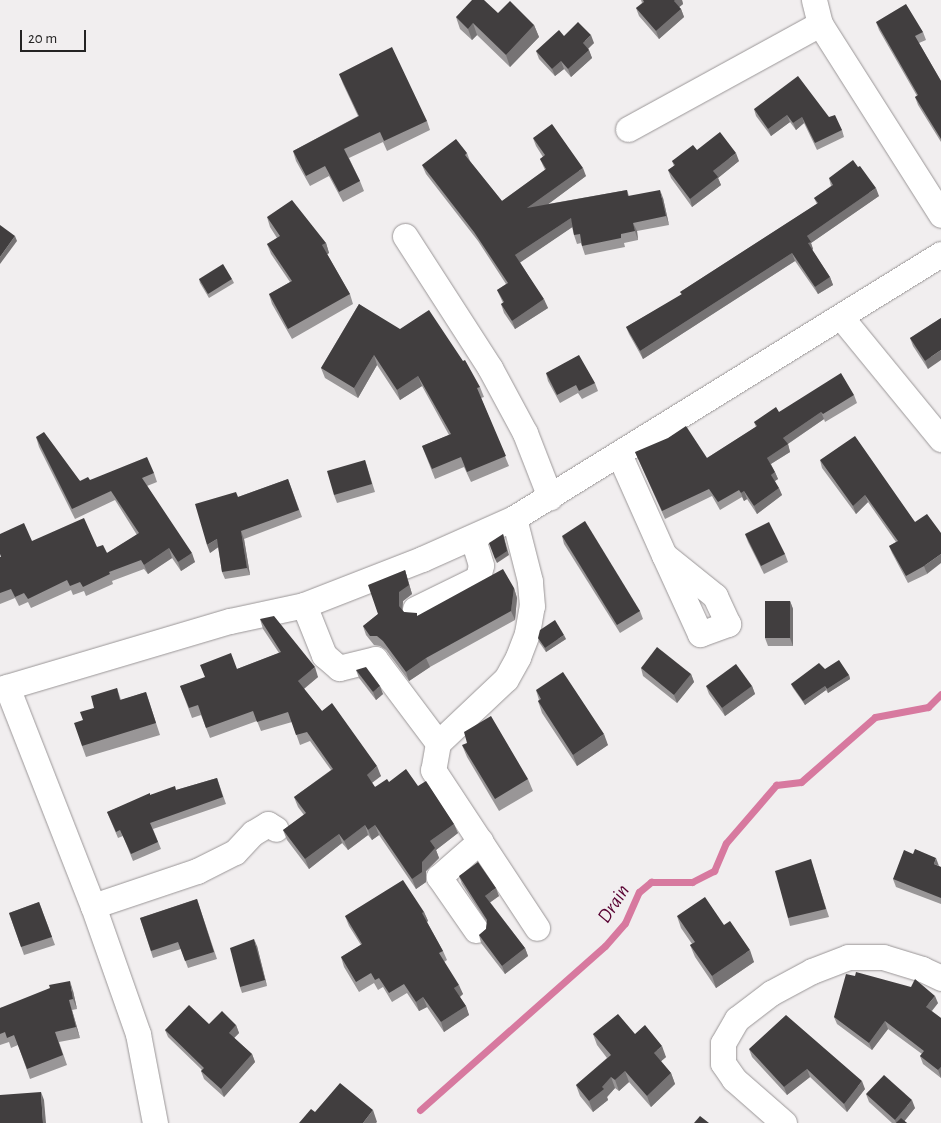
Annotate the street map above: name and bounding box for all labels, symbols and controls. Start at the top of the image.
scale bar [22,20,89,52]
text: 20 m [28,31,57,46]
water label: Drain [593,880,635,928]

